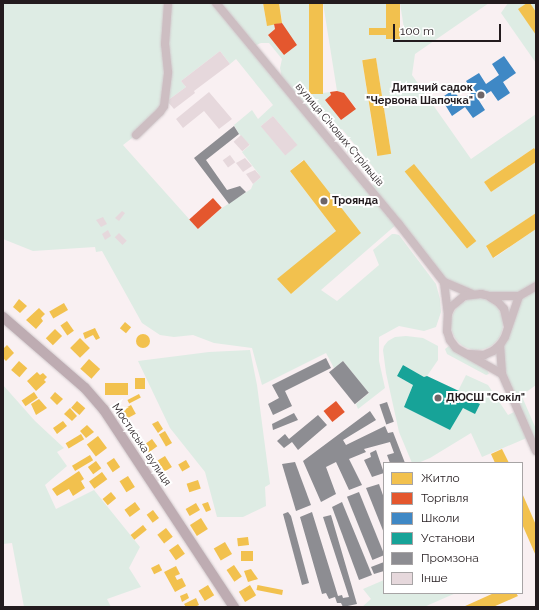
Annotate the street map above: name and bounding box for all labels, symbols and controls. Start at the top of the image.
scale bar [395,16,503,42]
text: 100 m [400,24,434,38]
street label: вулиця Січових Стрільців [292,81,386,189]
place label: Дитячий садок "Червона Шапочка" [366,82,473,108]
marker: Дитячий садок "Червона Шапочка" [476,90,486,100]
place label: Троянда [332,194,378,208]
marker: Троянда [319,196,329,206]
place label: ДЮСШ "Сокіл" [446,391,525,405]
marker: ДЮСШ "Сокіл" [433,393,443,403]
street label: Мостиська вулиця [109,401,173,489]
legend [383,462,523,594]
text: Житло [421,471,460,485]
text: Торгівля [421,491,468,505]
text: Школи [421,511,459,525]
text: Установи [421,531,475,545]
text: Промзона [421,551,479,565]
text: Інше [421,571,448,585]

